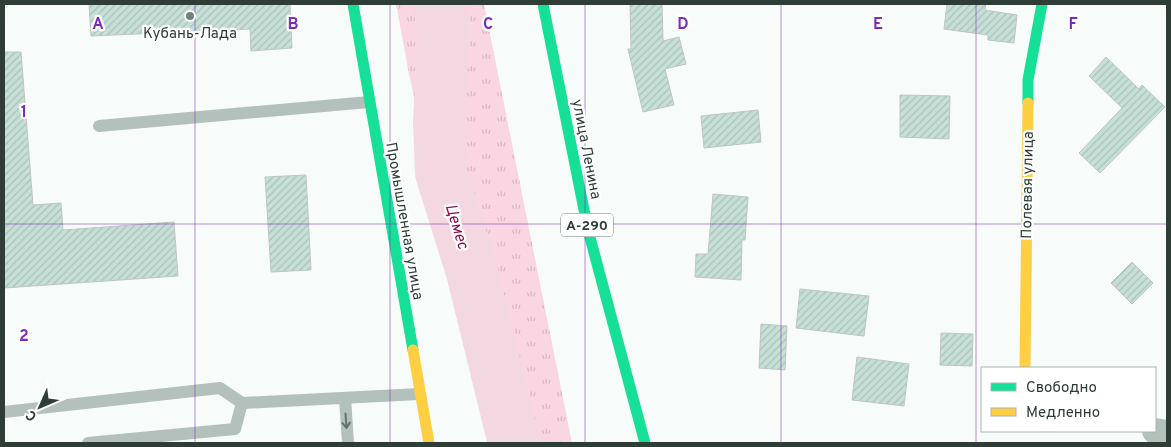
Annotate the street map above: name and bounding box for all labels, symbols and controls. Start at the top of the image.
marker: Кубань-Лада [184,10,196,22]
text: A [92,15,104,35]
text: B [287,15,299,35]
text: C [483,15,493,35]
text: D [677,15,689,35]
text: E [873,15,883,35]
text: F [1068,15,1078,35]
place label: Кубань-Лада [143,25,237,44]
street label: улица Ленина [567,98,605,201]
text: 1 [21,103,27,123]
street label: Полевая улица [1018,131,1039,239]
street label: Промышленная улица [380,141,427,302]
water label: Цемес [440,202,473,252]
road number: А-290 [561,214,613,236]
text: 2 [19,327,29,347]
legend [981,367,1156,432]
text: Свободно [1026,379,1097,398]
north arrow [15,382,65,432]
text: Медленно [1026,404,1100,423]
text: С [23,406,41,424]
one-way arrow [341,412,351,428]

